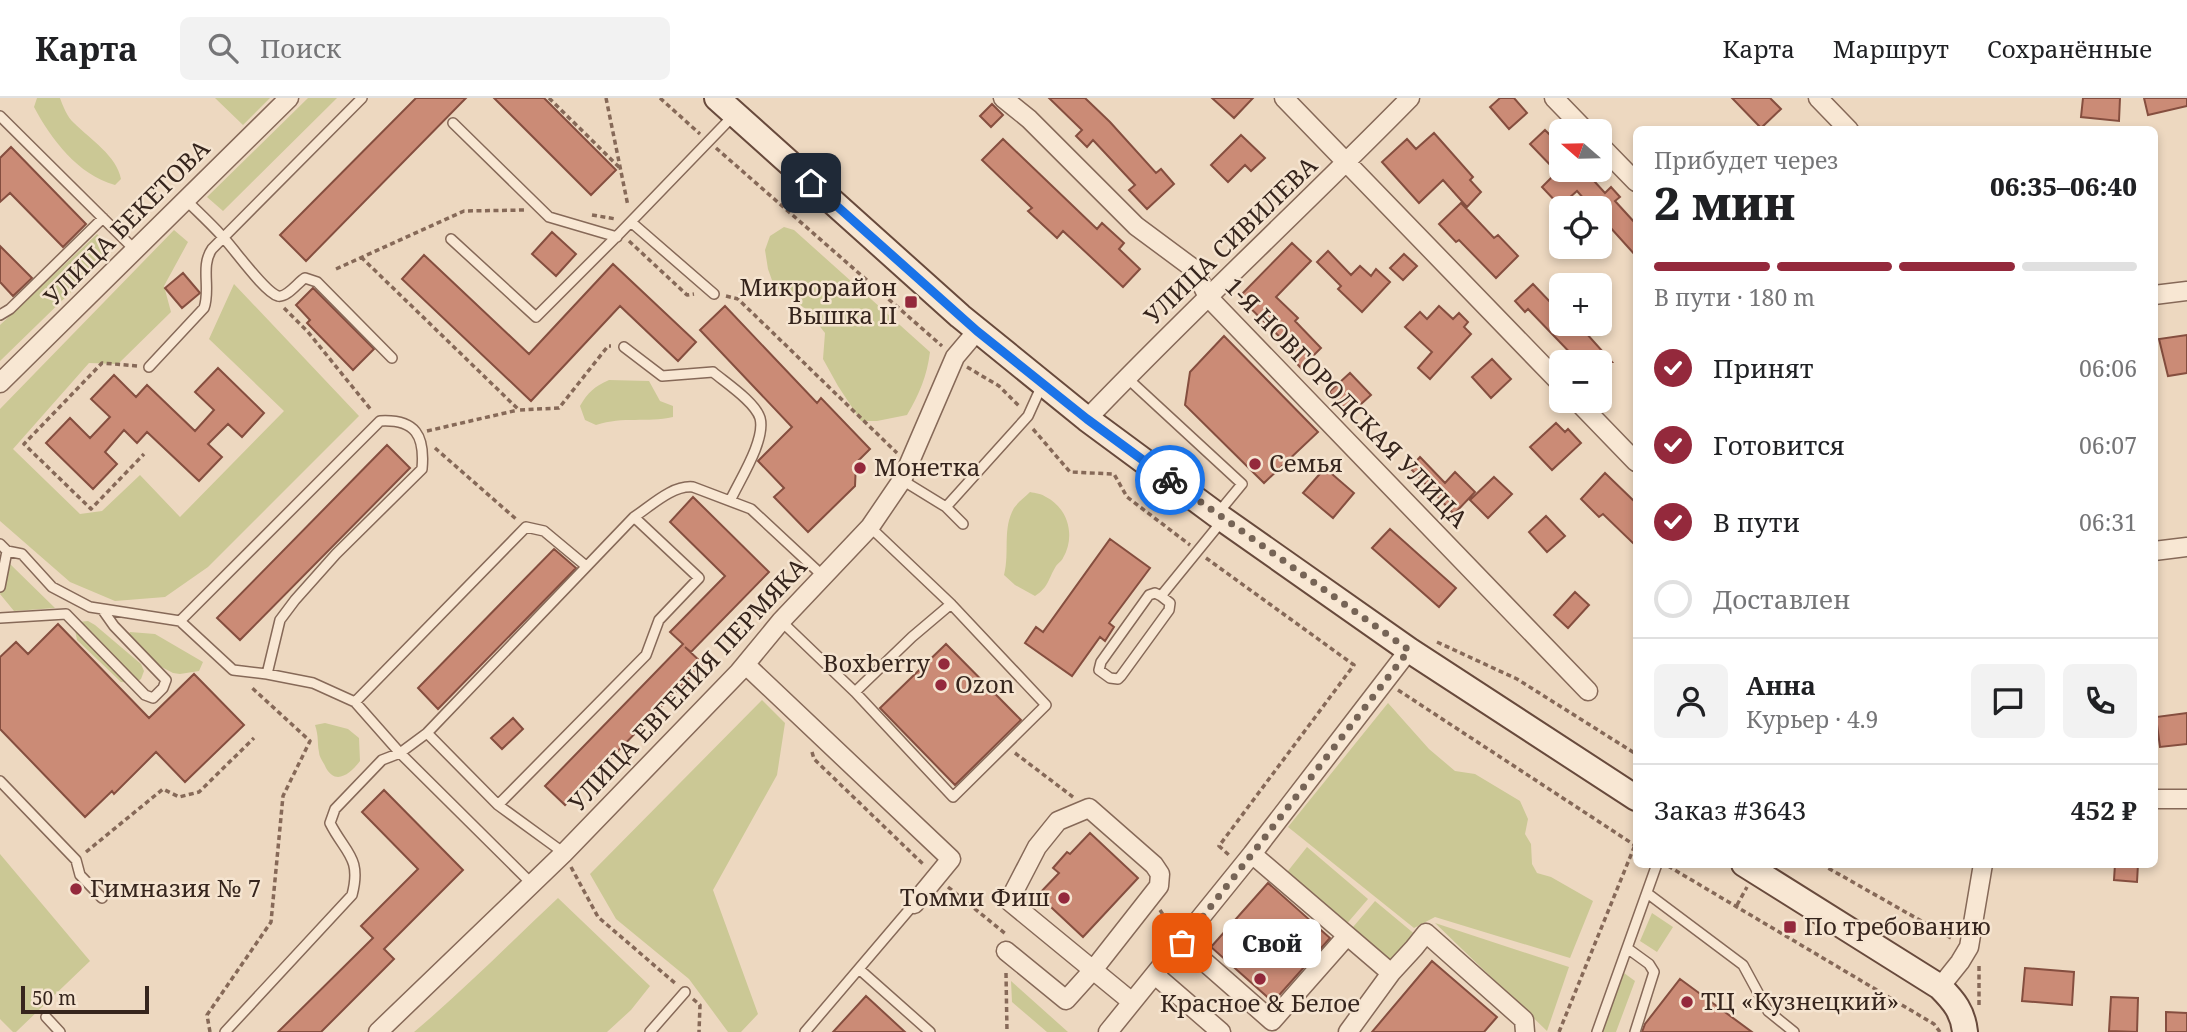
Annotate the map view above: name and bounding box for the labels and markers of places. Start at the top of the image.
pin [781,153,841,213]
place label: Микрорайон Вышка II [739,270,897,331]
marker: Микрорайон Вышка II [903,294,919,310]
place label: Семья [1269,446,1343,479]
place label: Монетка [874,450,980,483]
marker: Семья [1247,456,1263,472]
marker: Монетка [852,460,868,476]
place label: Boxberry [823,646,930,679]
marker: Boxberry [936,656,952,672]
place label: Ozon [955,667,1014,700]
marker: Ozon [933,677,949,693]
place label: Гимназия № 7 [90,871,261,904]
place label: Томми Фиш [900,880,1050,913]
marker: Гимназия № 7 [68,881,84,897]
marker: Томми Фиш [1056,890,1072,906]
place label: По требованию [1804,909,1991,942]
pin [1152,913,1212,973]
callout: Свой [1224,918,1322,968]
marker: По требованию [1782,919,1798,935]
marker: Красное & Белое [1252,971,1268,987]
place label: ТЦ «Кузнецкий» [1701,984,1899,1017]
place label: Красное & Белое [1160,986,1360,1019]
marker: ТЦ «Кузнецкий» [1679,994,1695,1010]

